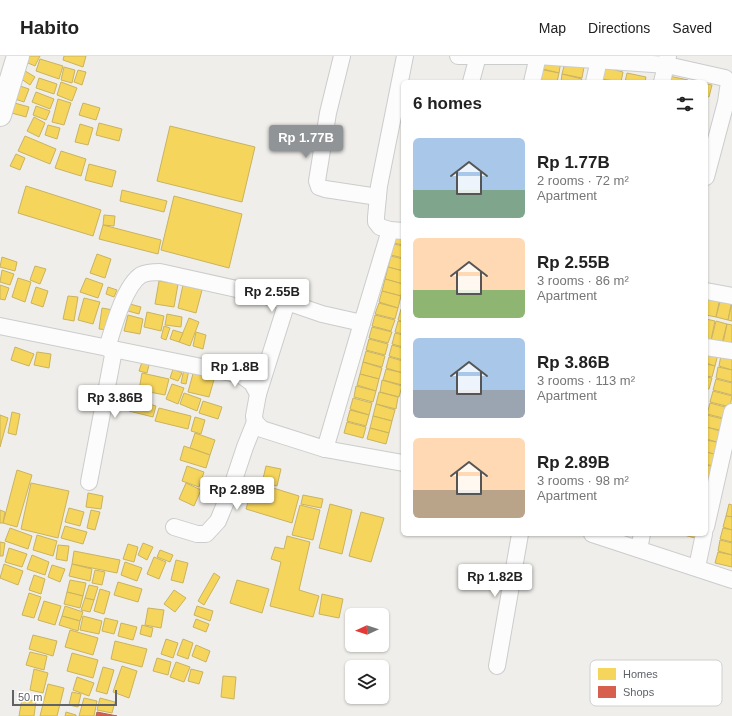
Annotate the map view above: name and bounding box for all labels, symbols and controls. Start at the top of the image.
text: Habito [20,17,79,38]
text: Map [539,20,566,36]
text: Directions [588,20,650,36]
text: Saved [672,20,712,36]
icon: filters [674,93,696,115]
text: 6 homes [413,94,482,113]
pin: Rp 1.77B [265,125,347,159]
text: Rp 1.77B [278,130,334,145]
text: Rp 1.77B [537,153,610,172]
icon: home [445,154,493,202]
text: 2 rooms · 72 m² [537,173,629,188]
text: Apartment [537,188,597,203]
text: Rp 2.55B [537,253,610,272]
icon: home [445,254,493,302]
text: 3 rooms · 86 m² [537,273,629,288]
pin: Rp 2.55B [231,279,313,313]
text: Rp 2.55B [244,284,300,299]
text: Apartment [537,288,597,303]
text: Rp 3.86B [537,353,610,372]
pin: Rp 1.8B [198,354,272,388]
icon: home [445,354,493,402]
text: Rp 1.8B [211,359,259,374]
text: 3 rooms · 113 m² [537,373,635,388]
pin: Rp 3.86B [74,385,156,419]
text: Apartment [537,388,597,403]
text: Rp 3.86B [87,390,143,405]
text: Rp 2.89B [537,453,610,472]
icon: home [445,454,493,502]
text: 3 rooms · 98 m² [537,473,629,488]
pin: Rp 2.89B [196,477,278,511]
text: Rp 2.89B [209,482,265,497]
text: Apartment [537,488,597,503]
pin: Rp 1.82B [454,564,536,598]
text: Rp 1.82B [467,569,523,584]
north arrow [345,608,389,652]
map controls [345,608,389,704]
button: layers [345,660,389,704]
legend [590,660,722,706]
text: Homes [623,668,658,680]
text: Shops [623,686,655,698]
scale bar [12,688,117,707]
text: 50 m [18,691,42,703]

